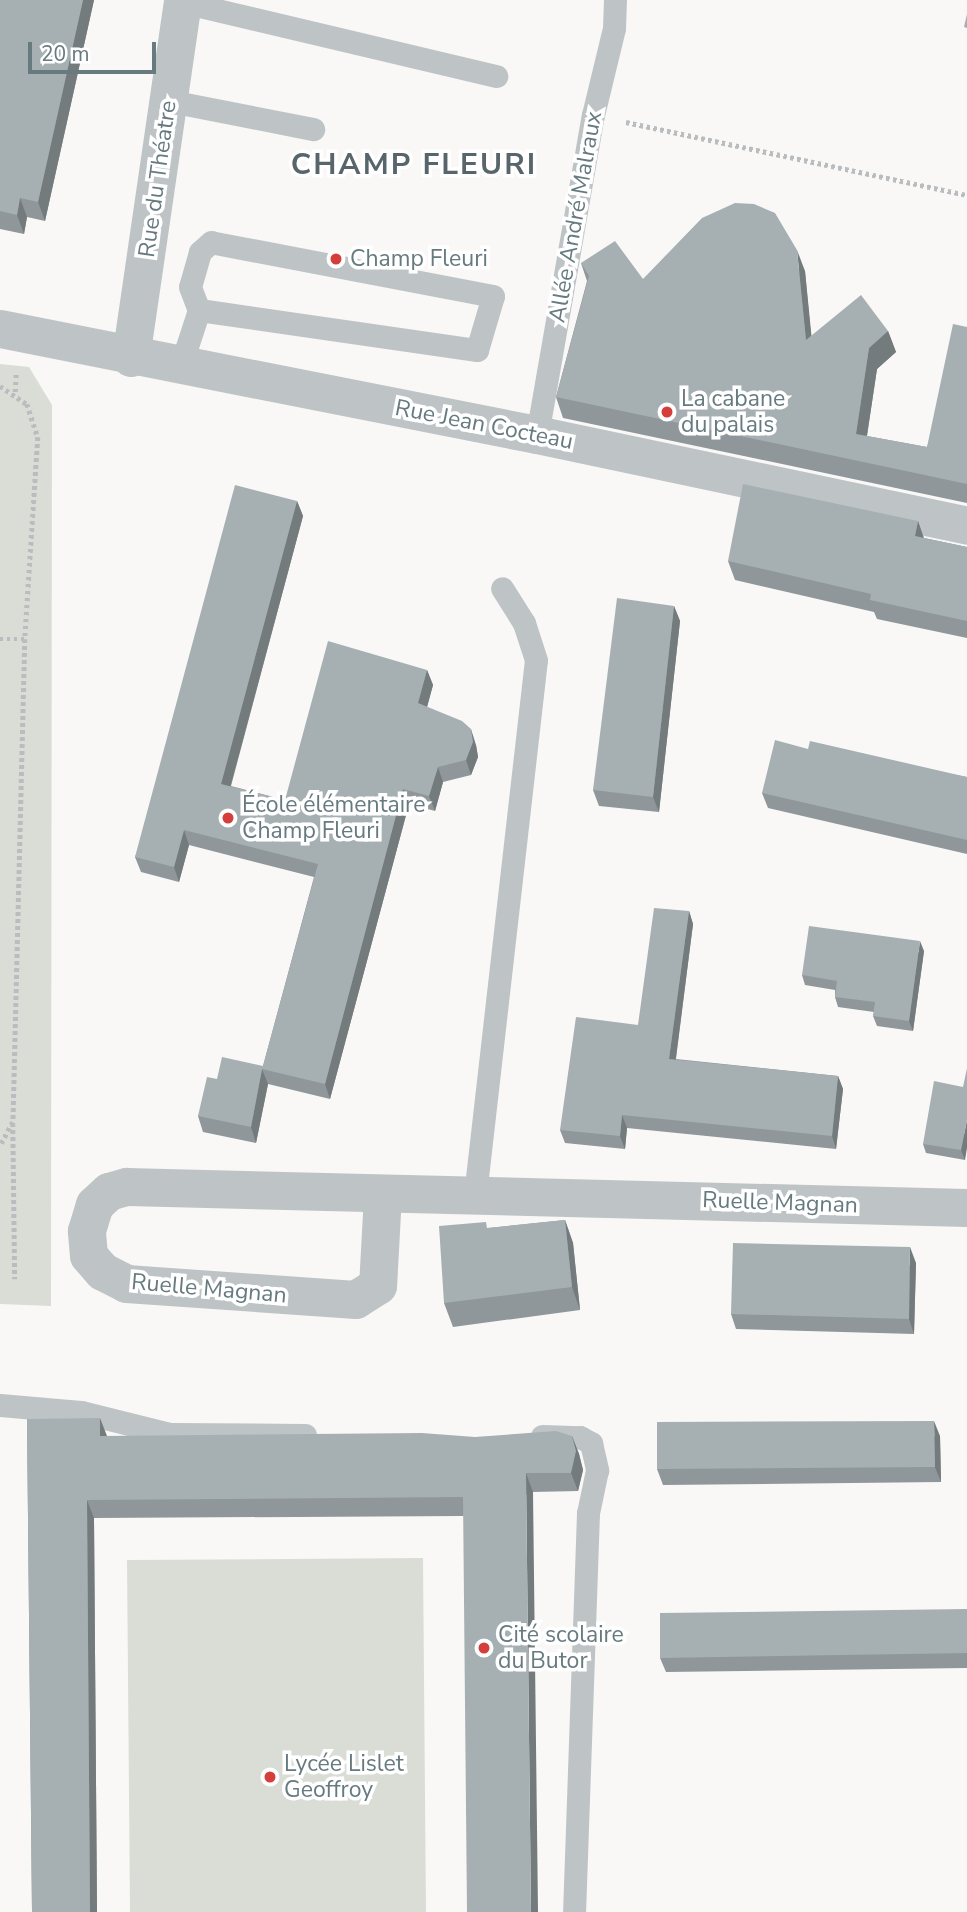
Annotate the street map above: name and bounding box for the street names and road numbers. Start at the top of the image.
street label: Rue du Théatre [133,99,183,259]
street label: Allée André Malraux [544,109,608,325]
street label: Rue Jean Cocteau [393,394,575,456]
street label: Ruelle Magnan [702,1186,858,1220]
street label: Ruelle Magnan [130,1268,288,1310]

